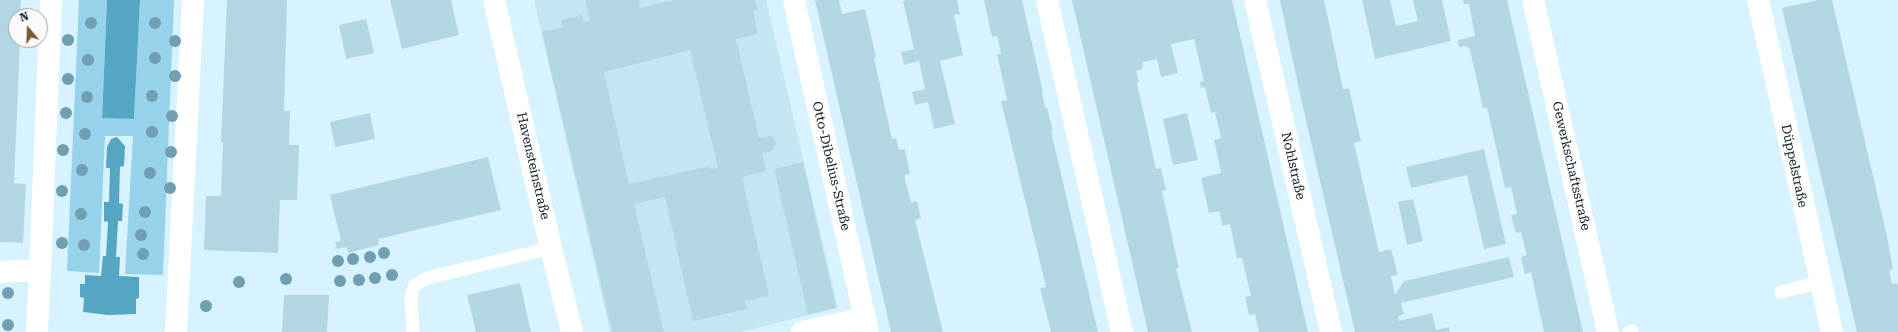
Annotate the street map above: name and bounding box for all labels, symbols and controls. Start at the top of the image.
north arrow [8,8,48,48]
text: N [18,10,30,25]
street label: Otto-Dibelius-Straße [809,100,853,232]
street label: Gewerkschaftsstraße [1549,100,1593,232]
street label: Havensteinstraße [513,111,553,221]
street label: Düppelstraße [1778,123,1810,209]
street label: Nohlstraße [1278,131,1308,201]

